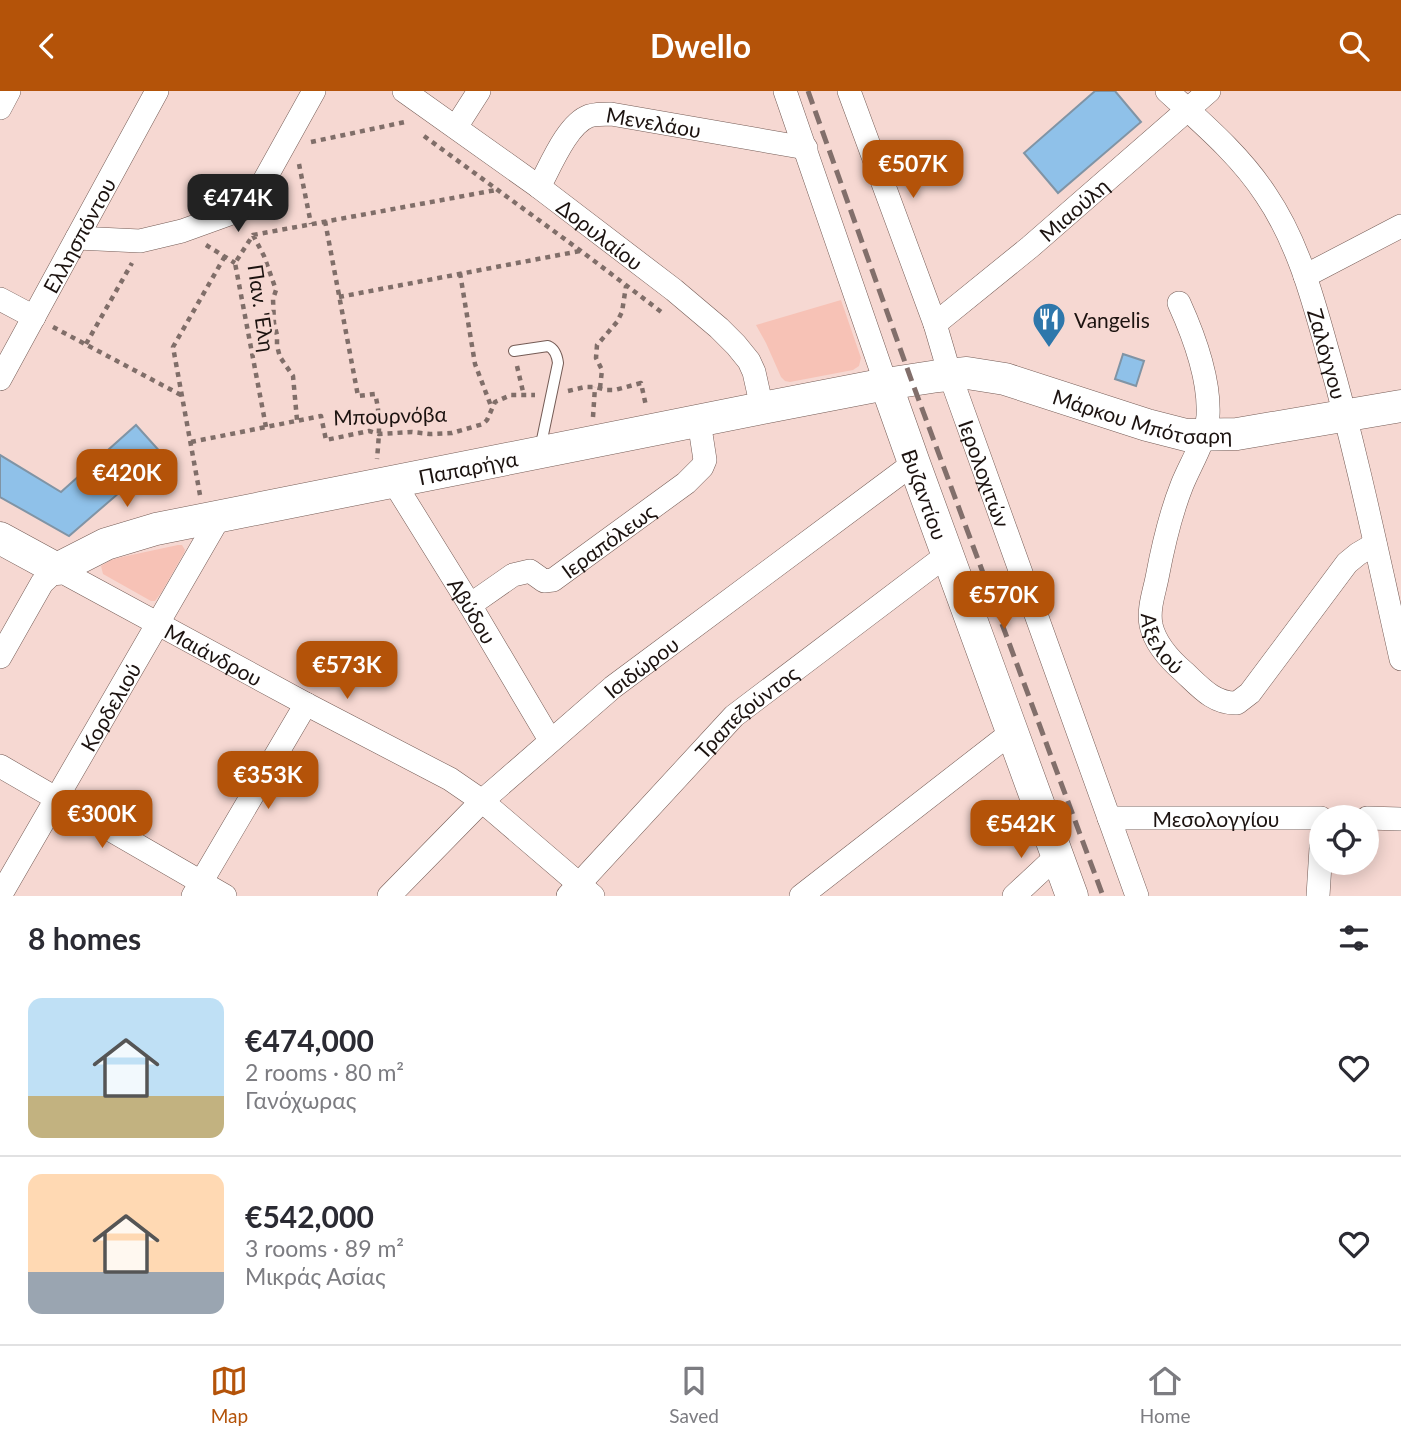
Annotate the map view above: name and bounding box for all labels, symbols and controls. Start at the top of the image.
text: Dwello [650,26,751,65]
icon: back [28,27,66,65]
icon: search [1335,27,1373,65]
street label: Μενελάου [604,101,703,142]
pin: €507K [864,141,962,200]
text: €507K [878,149,948,177]
street label: Μιαούλη [1034,172,1113,246]
street label: Ελλησπόντου [37,173,120,297]
pin: €474K [189,174,287,234]
text: €474K [203,183,273,211]
street label: Δορυλαίου [553,193,648,275]
street label: Παν. 'Ελη [243,262,281,354]
restaurant icon: Vangelis [1030,300,1068,349]
street label: Ζαλόγγου [1303,305,1353,402]
place label: Vangelis [1074,307,1150,332]
street label: Μάρκου Μπότσαρη [1050,383,1232,448]
street label: Μπουρνόβα [333,401,448,429]
street label: Ιερολοχιτών [955,416,1016,531]
street label: Παπαρήγα [416,445,520,489]
street label: Βυζαντίου [897,445,953,543]
pin: €420K [78,449,176,509]
text: €420K [92,458,162,486]
street label: Ιεραπόλεως [556,497,660,583]
pin: €570K [955,571,1053,631]
street label: Αβύδου [443,573,502,648]
text: €570K [969,580,1039,608]
street label: Αξελού [1137,612,1190,678]
street label: Μαιάνδρου [161,618,267,690]
street label: Ισιδώρου [598,631,683,702]
pin: €573K [298,641,396,701]
text: €573K [312,650,382,678]
street label: Κορδελιού [74,658,145,755]
street label: Τραπεζούντος [689,660,803,763]
pin: €353K [219,751,317,811]
text: €353K [233,760,303,788]
pin: €300K [53,791,151,850]
text: €300K [67,799,137,827]
pin: €542K [972,801,1070,860]
map controls [1309,805,1379,875]
button: locate [1309,805,1379,875]
street label: Μεσολογγίου [1153,806,1279,831]
text: €542K [986,809,1056,837]
icon: filters [1335,919,1373,957]
text: 8 homes [28,920,141,956]
text: €474,000 [245,1022,374,1058]
icon: home [84,1026,168,1110]
icon: heart [1335,1049,1373,1087]
text: 2 rooms · 80 m² [245,1058,404,1086]
text: Γανόχωρας [245,1086,356,1114]
text: €542,000 [245,1198,374,1234]
icon: home [84,1202,168,1286]
icon: heart [1335,1225,1373,1263]
text: 3 rooms · 89 m² [245,1234,404,1262]
text: Μικράς Ασίας [245,1262,386,1290]
tab: Map [210,1362,248,1427]
tab: Saved [669,1362,719,1427]
tab: Home [1140,1362,1191,1427]

